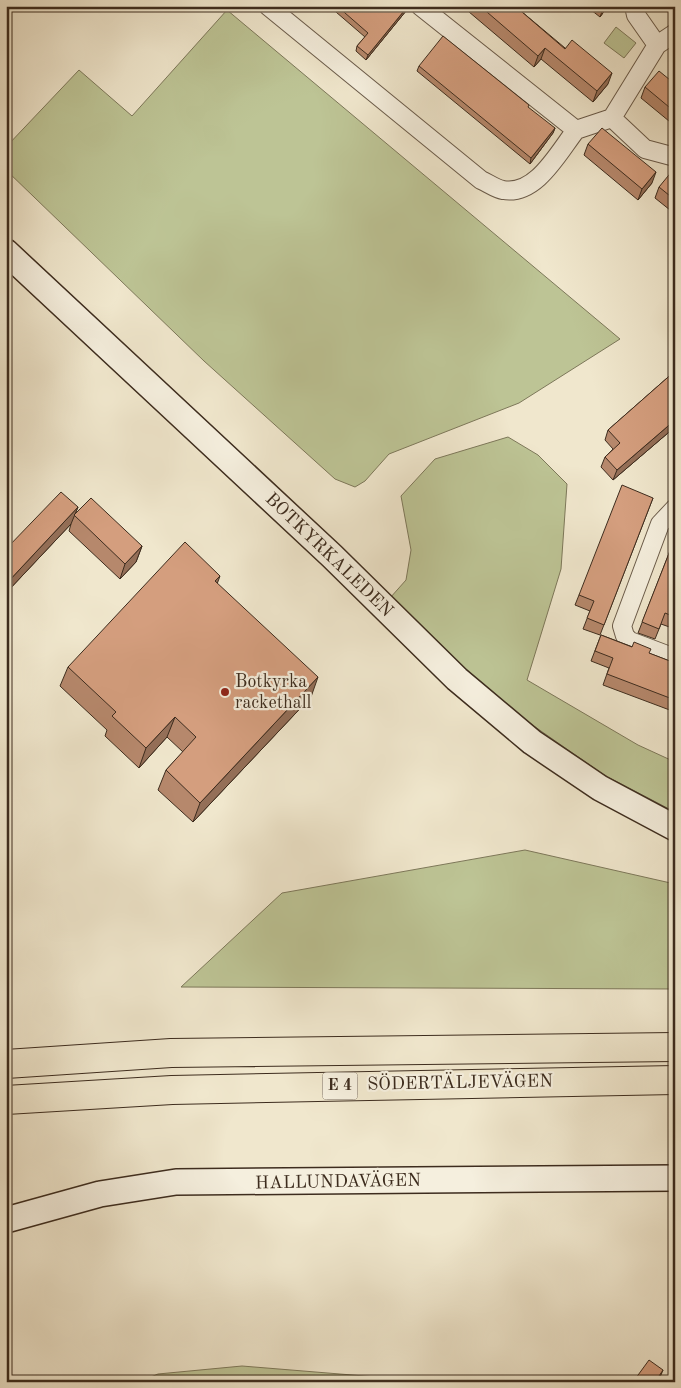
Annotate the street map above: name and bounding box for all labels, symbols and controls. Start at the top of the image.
street label: BOTKYRKALEDEN [262,490,396,620]
place label: Botkyrka rackethall [235,673,312,712]
marker: Botkyrka rackethall [219,686,231,698]
street label: SÖDERTÄLJEVÄGEN [367,1068,553,1094]
road number: E 4 [322,1072,358,1100]
street label: HALLUNDAVÄGEN [255,1169,421,1192]

